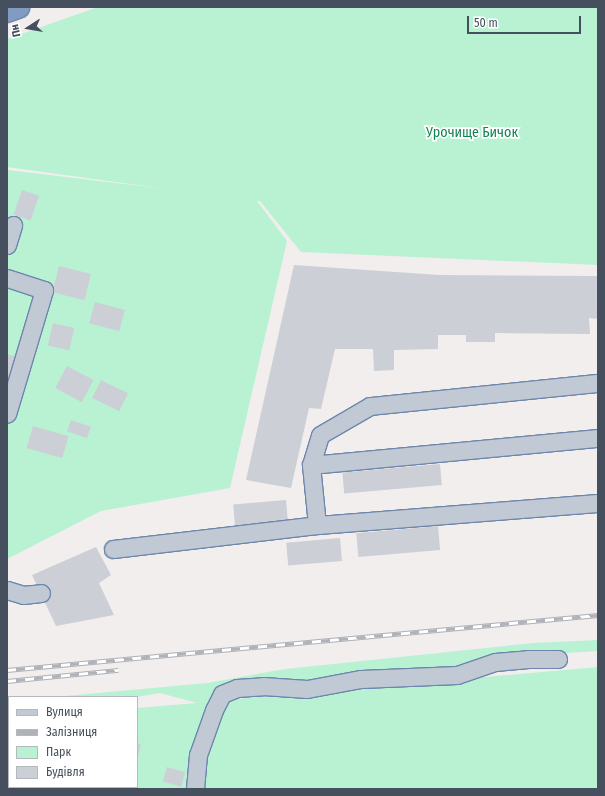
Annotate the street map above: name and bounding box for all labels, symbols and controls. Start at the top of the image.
north arrow [8,8,48,48]
scale bar [469,8,583,34]
text: 50 m [474,16,498,30]
text: Пн [8,23,23,38]
park label: Урочище Бичок [426,125,518,141]
legend [8,696,138,788]
text: Вулиця [46,705,83,719]
text: Залізниця [46,725,97,739]
text: Парк [46,745,71,759]
text: Будівля [46,765,85,779]

